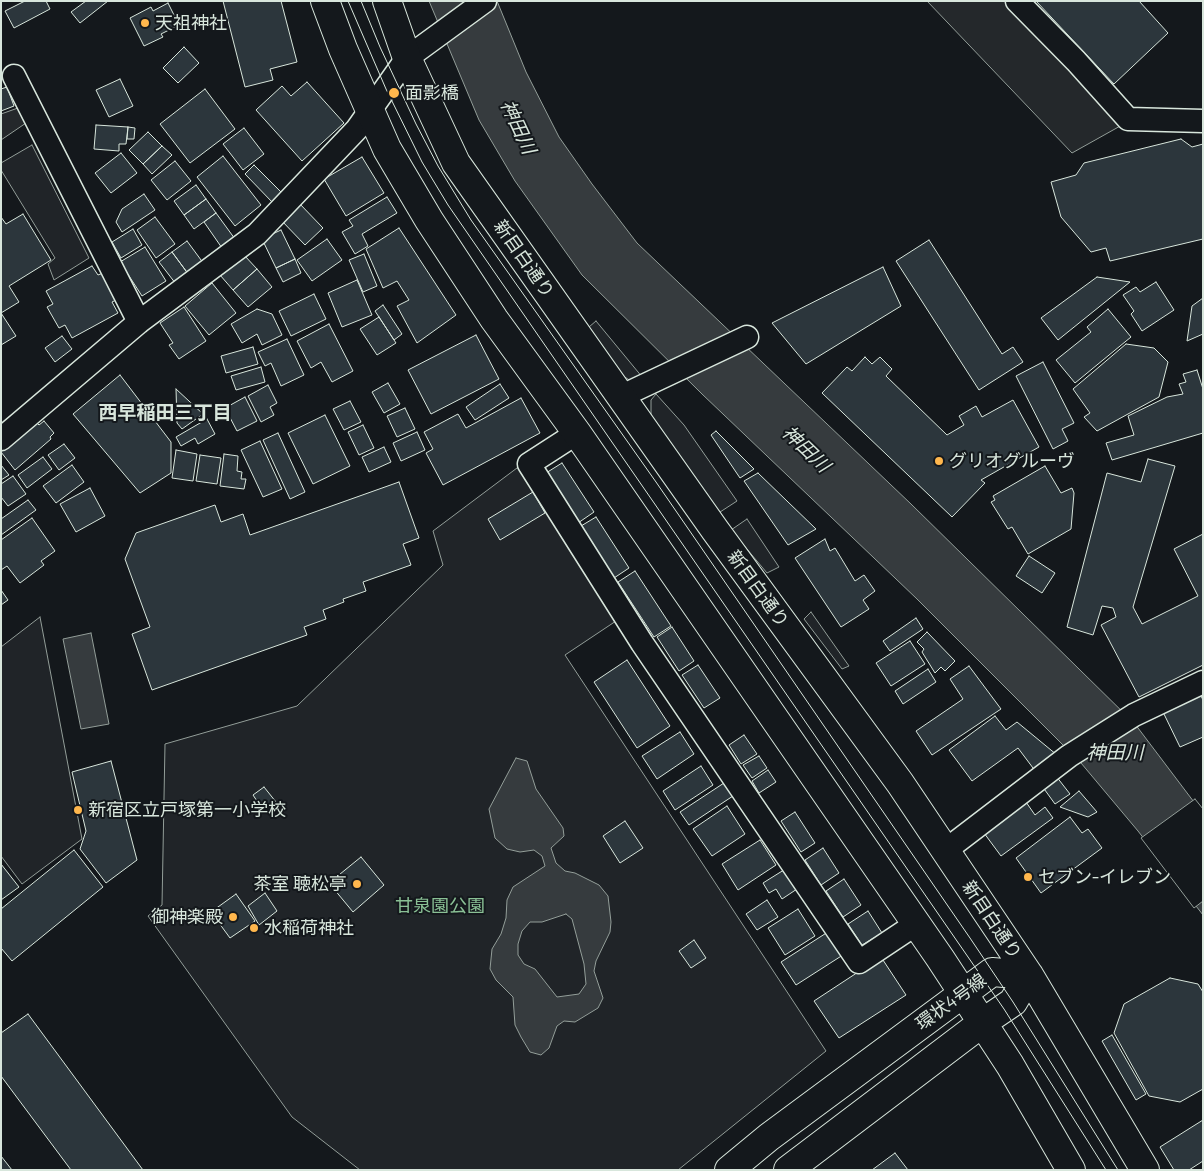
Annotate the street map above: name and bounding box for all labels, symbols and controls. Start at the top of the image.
place label: 天祖神社 [155,12,227,34]
marker: 天祖神社 [139,17,151,29]
place label: 面影橋 [405,82,459,104]
marker: 面影橋 [387,86,401,100]
water label: 神田川 [496,96,540,158]
street label: 新目白通り [489,216,559,302]
district label: 西早稲田三丁目 [99,402,231,424]
water label: 神田川 [778,421,834,477]
place label: グリオグルーヴ [949,450,1075,472]
marker: グリオグルーヴ [933,455,945,467]
street label: 新目白通り [723,546,793,632]
water label: 神田川 [1087,742,1143,764]
place label: 新宿区立戸塚第一小学校 [88,799,286,821]
marker: 新宿区立戸塚第一小学校 [72,804,84,816]
place label: セブン-イレブン [1038,866,1171,888]
marker: セブン-イレブン [1022,871,1034,883]
place label: 茶室 聴松亭 [253,873,347,895]
street label: 新目白通り [958,877,1026,963]
marker: 茶室 聴松亭 [351,878,363,890]
park label: 甘泉園公園 [395,895,485,917]
place label: 御神楽殿 [151,906,223,928]
marker: 御神楽殿 [227,911,239,923]
place label: 水稲荷神社 [264,917,354,939]
marker: 水稲荷神社 [248,922,260,934]
street label: 環状4号線 [912,969,990,1035]

